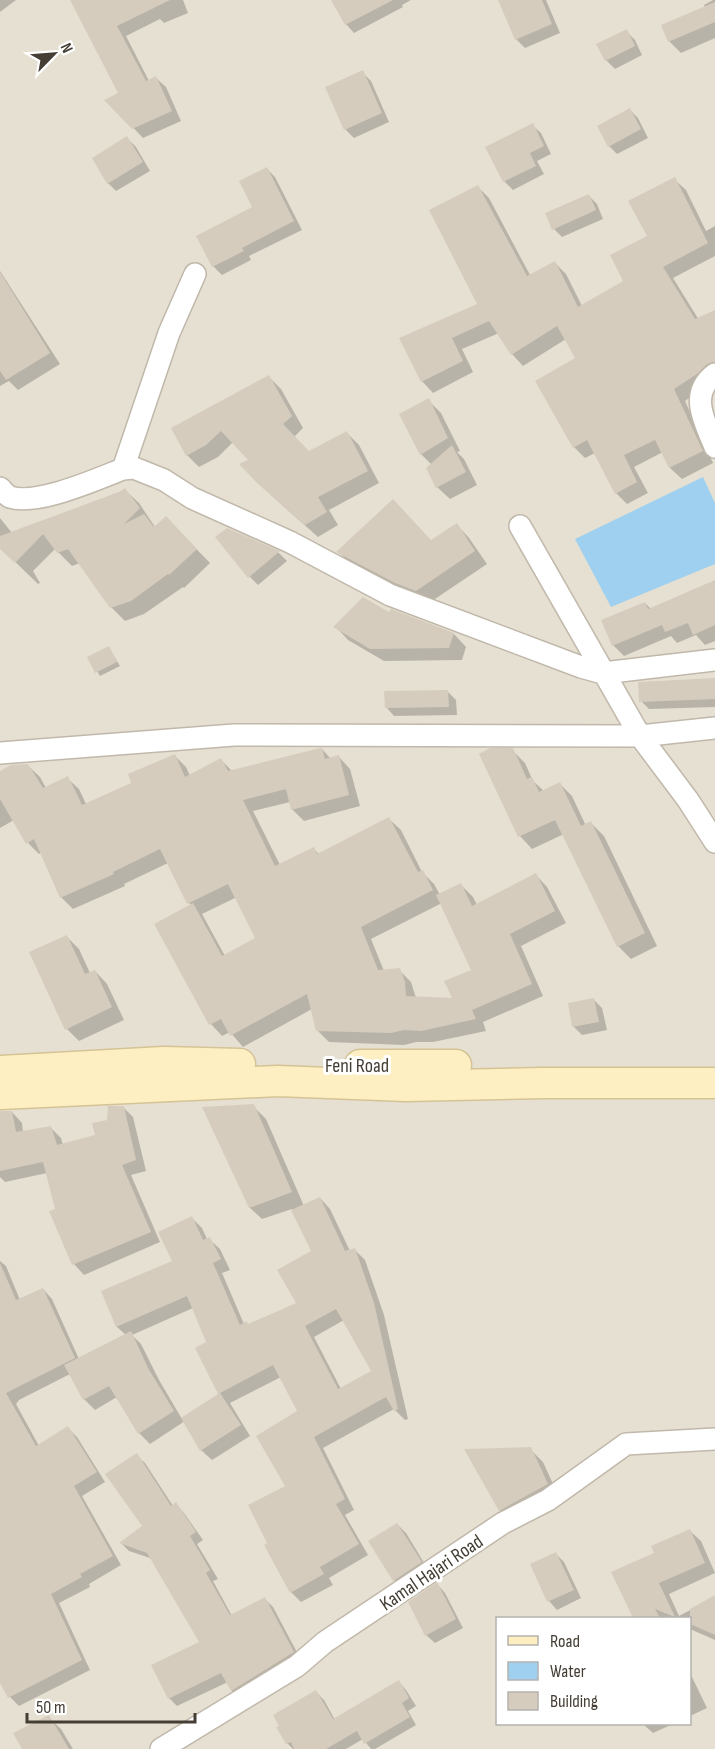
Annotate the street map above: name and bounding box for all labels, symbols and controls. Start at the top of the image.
north arrow [24,24,84,84]
text: N [56,40,77,56]
street label: Feni Road [325,1054,389,1078]
street label: Kamal Hajari Road [375,1530,488,1616]
legend [496,1617,691,1725]
text: Road [550,1631,580,1652]
text: Water [550,1661,586,1682]
scale bar [27,1686,195,1724]
text: Building [550,1691,598,1712]
text: 50 m [36,1697,66,1718]

